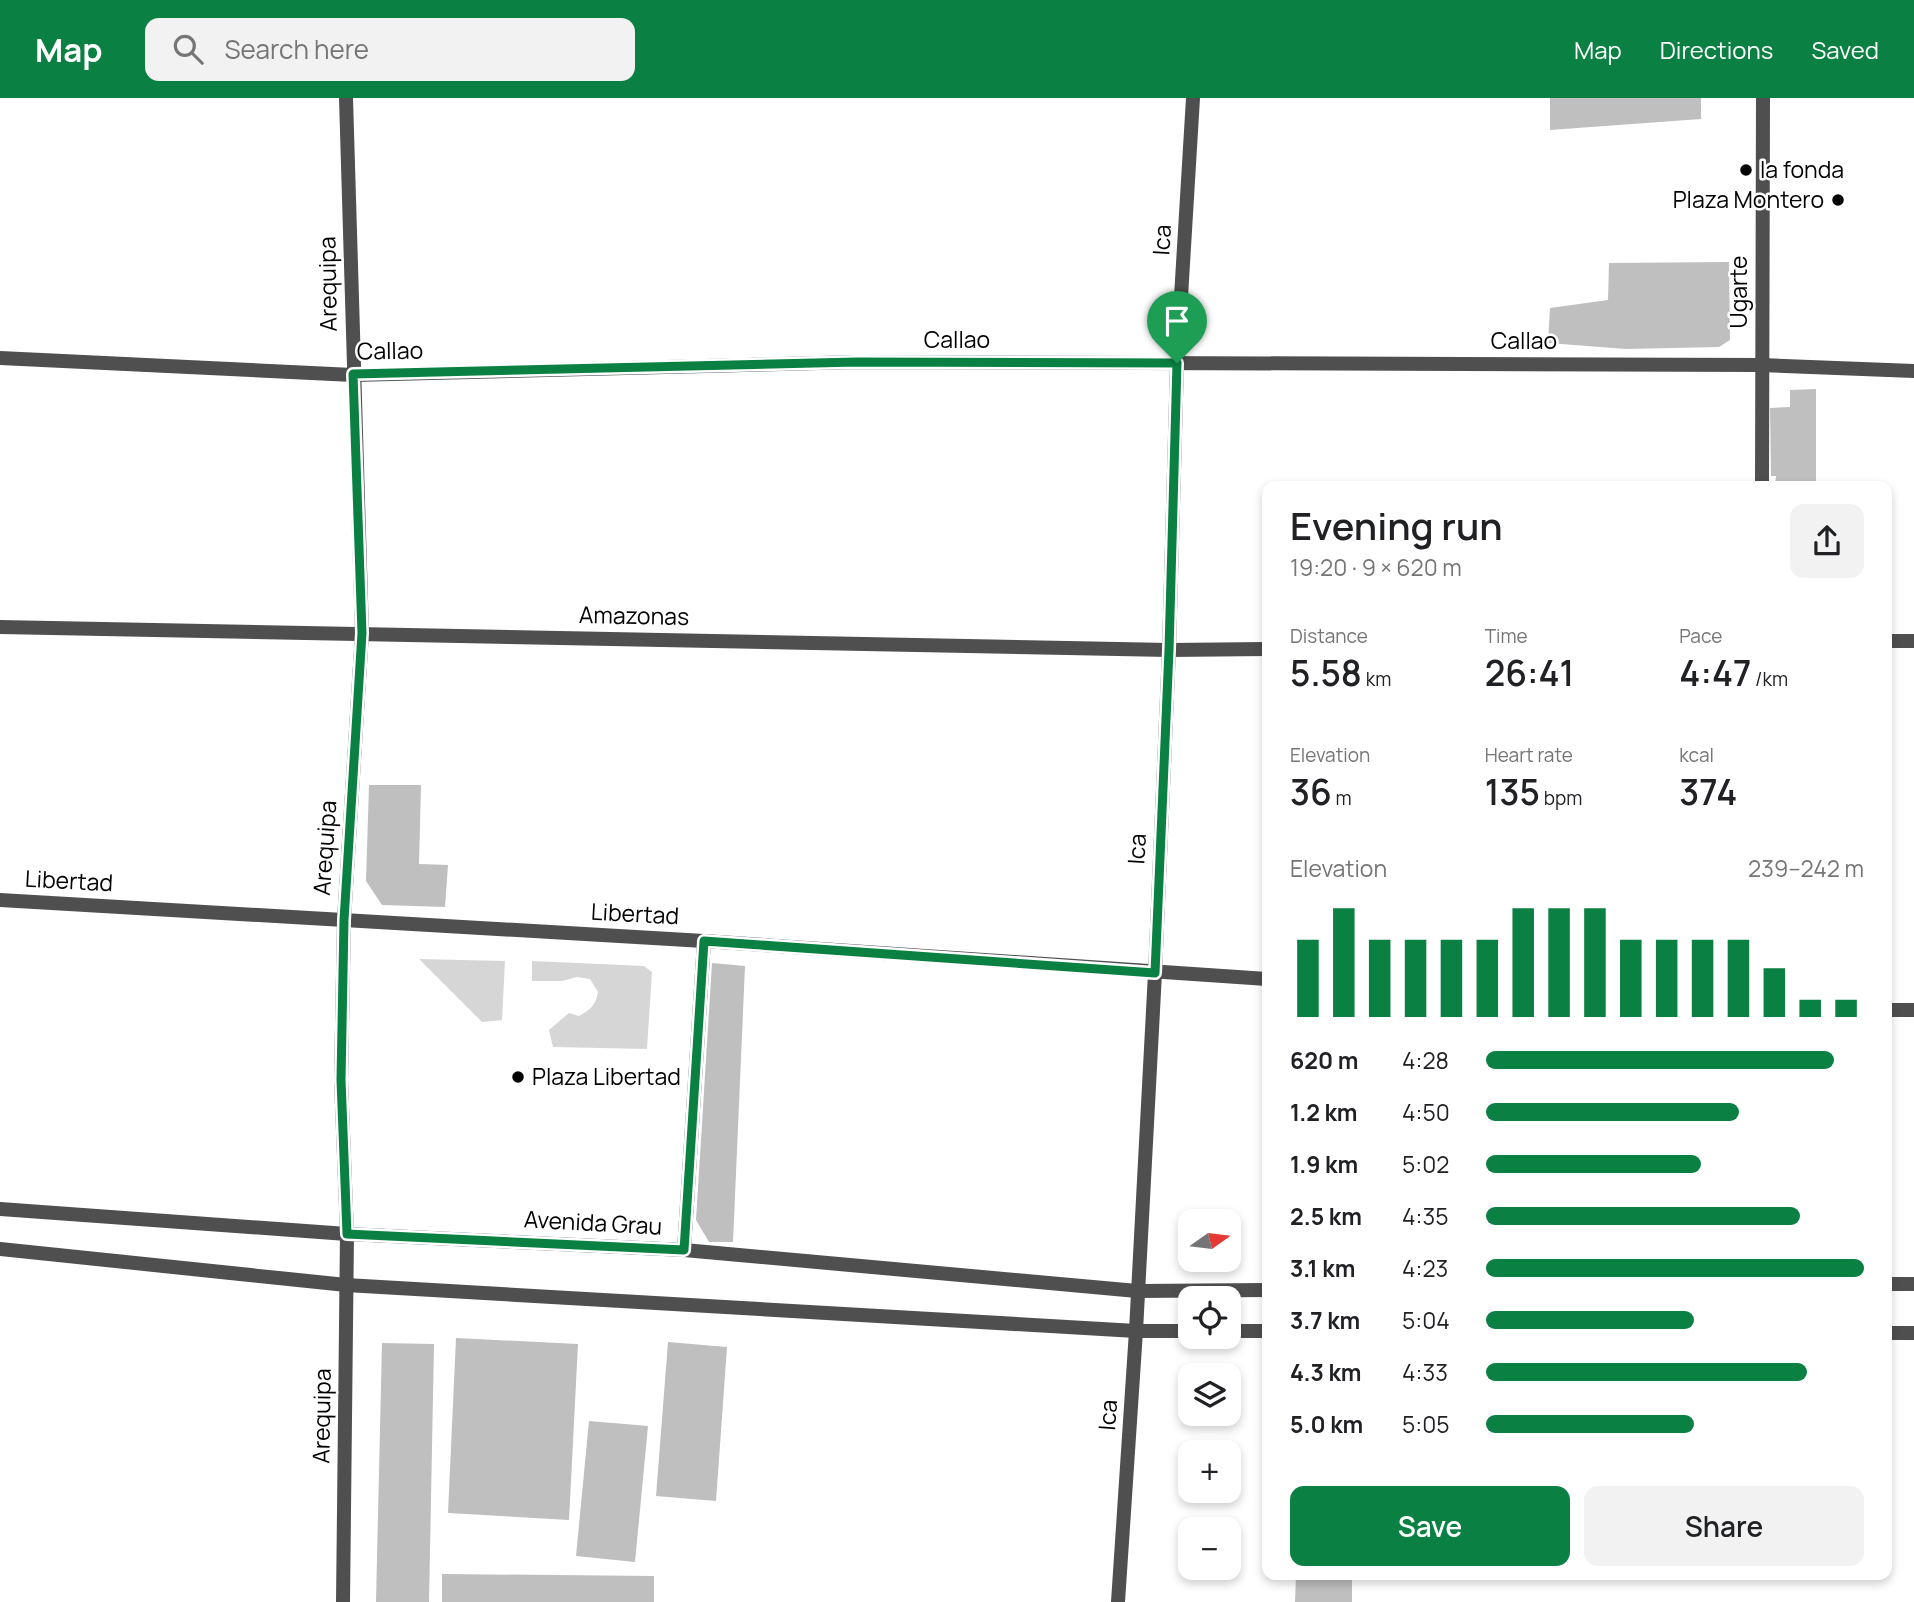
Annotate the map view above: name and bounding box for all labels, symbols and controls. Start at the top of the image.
search box [145,18,635,81]
text: Map [35,27,103,72]
icon: search [169,30,207,68]
text: Search here [225,31,369,67]
text: Map [1574,33,1622,66]
text: Directions [1660,33,1773,66]
text: Saved [1811,33,1879,66]
place label: la fonda [1760,153,1844,185]
marker: la fonda [1738,162,1754,178]
place label: Plaza Montero [1673,183,1824,215]
marker: Plaza Montero [1830,192,1846,208]
street label: Ica [1144,224,1178,256]
street label: Arequipa [310,236,344,332]
street label: Ugarte [1722,255,1754,329]
pin [1147,291,1207,363]
icon: arrive [1158,302,1196,340]
street label: Callao [924,323,990,355]
street label: Callao [1491,324,1557,356]
street label: Callao [357,333,423,367]
text: Evening run [1290,499,1503,551]
button: share [1790,504,1864,578]
text: 19:20 · 9 × 620 m [1290,551,1462,583]
street label: Amazonas [579,598,689,632]
text: Distance [1290,623,1368,649]
text: Time [1485,623,1528,649]
text: Pace [1679,623,1722,649]
text: 5.58 [1290,649,1362,697]
text: 26:41 [1485,649,1574,697]
text: 4:47 [1679,649,1751,697]
text: km [1362,666,1391,692]
text: /km [1751,666,1788,692]
text: Elevation [1290,742,1370,768]
text: Heart rate [1485,742,1573,768]
text: kcal [1679,742,1714,768]
text: 36 [1290,768,1332,816]
text: 135 [1485,768,1540,816]
text: 374 [1679,768,1737,816]
text: m [1332,785,1352,811]
text: bpm [1540,785,1582,811]
street label: Arequipa [305,799,343,897]
street label: Ica [1119,833,1153,865]
text: Elevation [1290,852,1387,884]
text: 239–242 m [1748,852,1864,884]
street label: Libertad [24,862,114,898]
street label: Libertad [590,895,680,931]
text: 620 m [1290,1044,1358,1076]
text: 4:28 [1402,1044,1449,1076]
place label: Plaza Libertad [532,1060,681,1092]
marker: Plaza Libertad [510,1069,526,1085]
text: 1.2 km [1290,1096,1357,1128]
text: 4:50 [1402,1096,1450,1128]
text: 1.9 km [1290,1148,1358,1180]
text: 5:02 [1402,1148,1449,1180]
text: 2.5 km [1290,1200,1362,1232]
text: 4:35 [1402,1200,1448,1232]
street label: Avenida Grau [523,1202,663,1242]
north arrow [1178,1209,1241,1272]
map controls [1178,1209,1241,1580]
text: 3.1 km [1290,1252,1355,1284]
text: 4:23 [1402,1252,1448,1284]
button: locate [1178,1286,1241,1349]
text: 3.7 km [1290,1304,1360,1336]
text: 5:04 [1402,1304,1450,1336]
text: 4.3 km [1290,1356,1362,1388]
text: 4:33 [1402,1356,1448,1388]
button: layers [1178,1363,1241,1426]
street label: Arequipa [304,1368,338,1464]
street label: Ica [1090,1398,1124,1431]
text: 5.0 km [1290,1408,1363,1440]
text: 5:05 [1402,1408,1449,1440]
button: + [1178,1440,1241,1503]
button: Save [1290,1486,1570,1566]
button: Share [1584,1486,1864,1566]
button: − [1178,1517,1241,1580]

